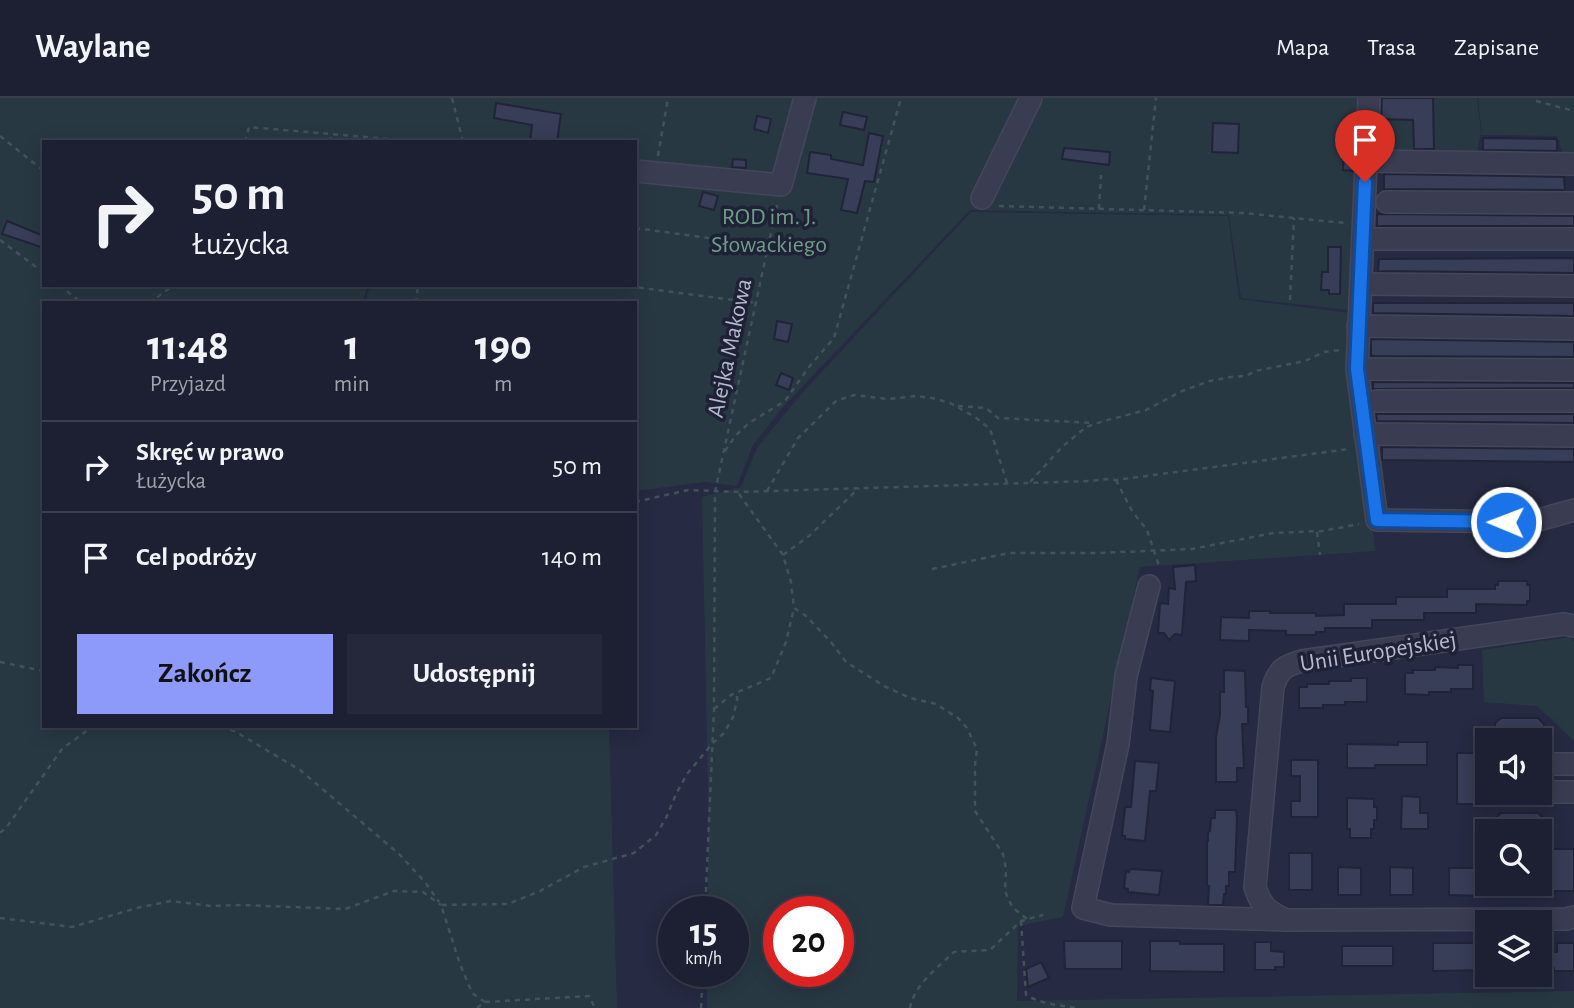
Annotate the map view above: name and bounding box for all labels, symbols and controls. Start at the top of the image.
text: Waylane [35,31,151,64]
text: Mapa [1276,36,1329,60]
text: Trasa [1367,36,1416,60]
text: Zapisane [1454,36,1539,60]
pin [1335,110,1395,182]
icon: arrive [1346,121,1384,159]
icon: right [77,168,168,259]
text: 50 m [192,170,286,219]
park label: ROD im. J. Słowackiego [711,205,827,257]
text: Łużycka [192,228,289,260]
street label: Alejka Makowa [704,277,756,420]
text: 11:48 [147,325,229,367]
text: 1 [344,325,359,367]
text: 190 [475,325,532,367]
text: Przyjazd [150,373,226,396]
text: min [334,373,370,396]
text: m [494,373,512,396]
text: Skręć w prawo [136,439,284,465]
icon: right [77,448,115,486]
text: 50 m [552,453,602,479]
text: Łużycka [136,470,206,493]
position arrow [1469,485,1543,559]
icon: arrive [77,539,115,577]
text: Cel podróży [136,544,256,570]
text: 140 m [542,544,602,570]
street label: Unii Europejskiej [1298,628,1458,676]
button: Zakończ [77,634,333,714]
button: Udostępnij [347,634,602,714]
map controls [1475,728,1552,987]
button: sound [1475,728,1552,805]
button: search [1475,819,1552,896]
speed limit sign: 20 [763,896,854,987]
button: layers [1475,910,1552,987]
text: 15 [690,915,717,950]
text: km/h [685,950,722,968]

